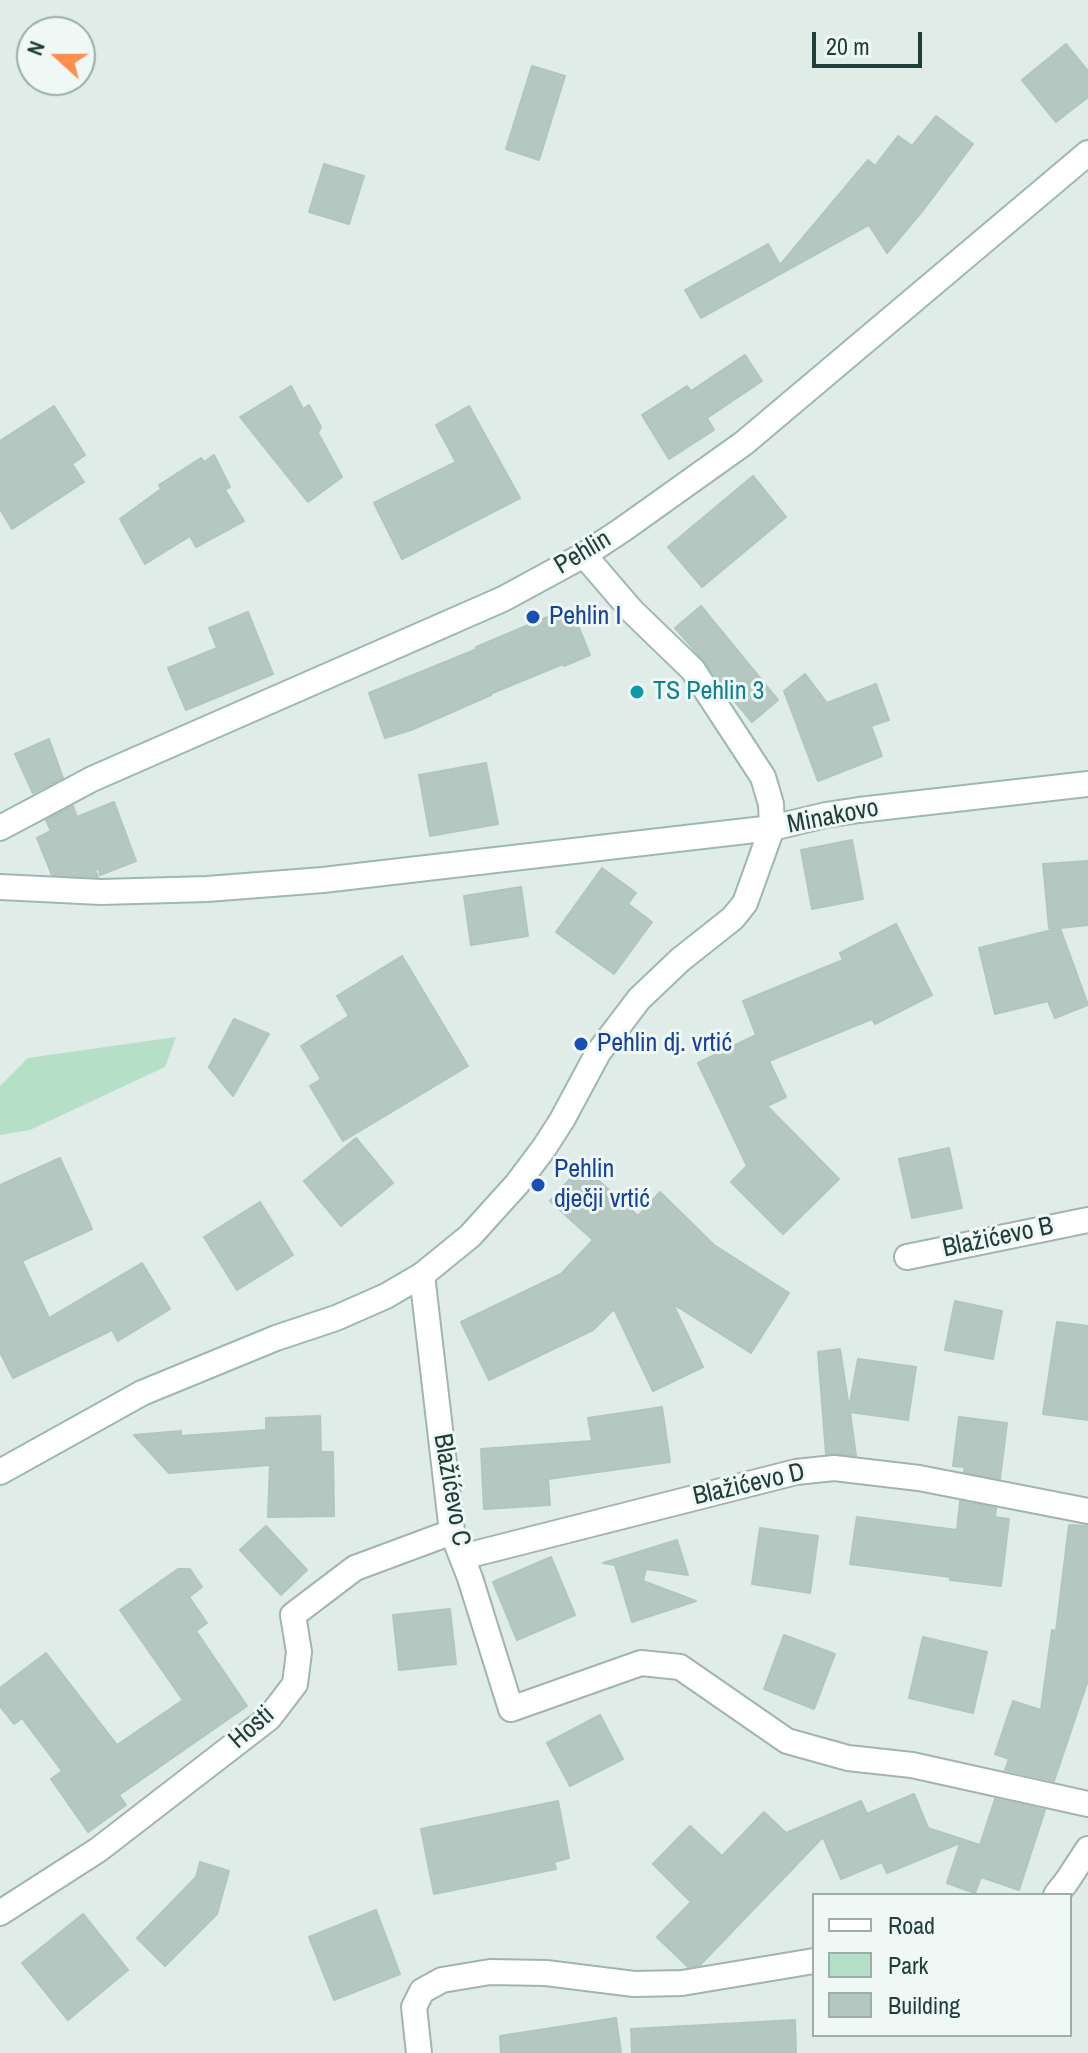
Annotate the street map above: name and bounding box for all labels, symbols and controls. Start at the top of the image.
north arrow [16,16,96,96]
scale bar [816,16,926,66]
text: 20 m [826,30,870,62]
text: N [19,37,52,60]
street label: Pehlin [549,524,617,582]
place label: Pehlin I [549,601,621,633]
marker: Pehlin I [524,608,542,626]
place label: TS Pehlin 3 [653,676,764,708]
marker: TS Pehlin 3 [628,683,646,701]
street label: Minakovo [785,793,881,841]
place label: Pehlin dj. vrtić [597,1028,732,1060]
marker: Pehlin dj. vrtić [572,1035,590,1053]
place label: Pehlin dječji vrtić [554,1154,650,1216]
marker: Pehlin dječji vrtić [529,1176,547,1194]
street label: Blažićevo B [940,1211,1056,1265]
street label: Blažićevo C [426,1431,476,1549]
street label: Blažićevo D [690,1457,808,1513]
street label: Hosti [223,1700,281,1756]
legend [812,1893,1072,2037]
text: Road [888,1909,935,1941]
text: Park [888,1949,928,1981]
text: Building [888,1989,960,2021]

